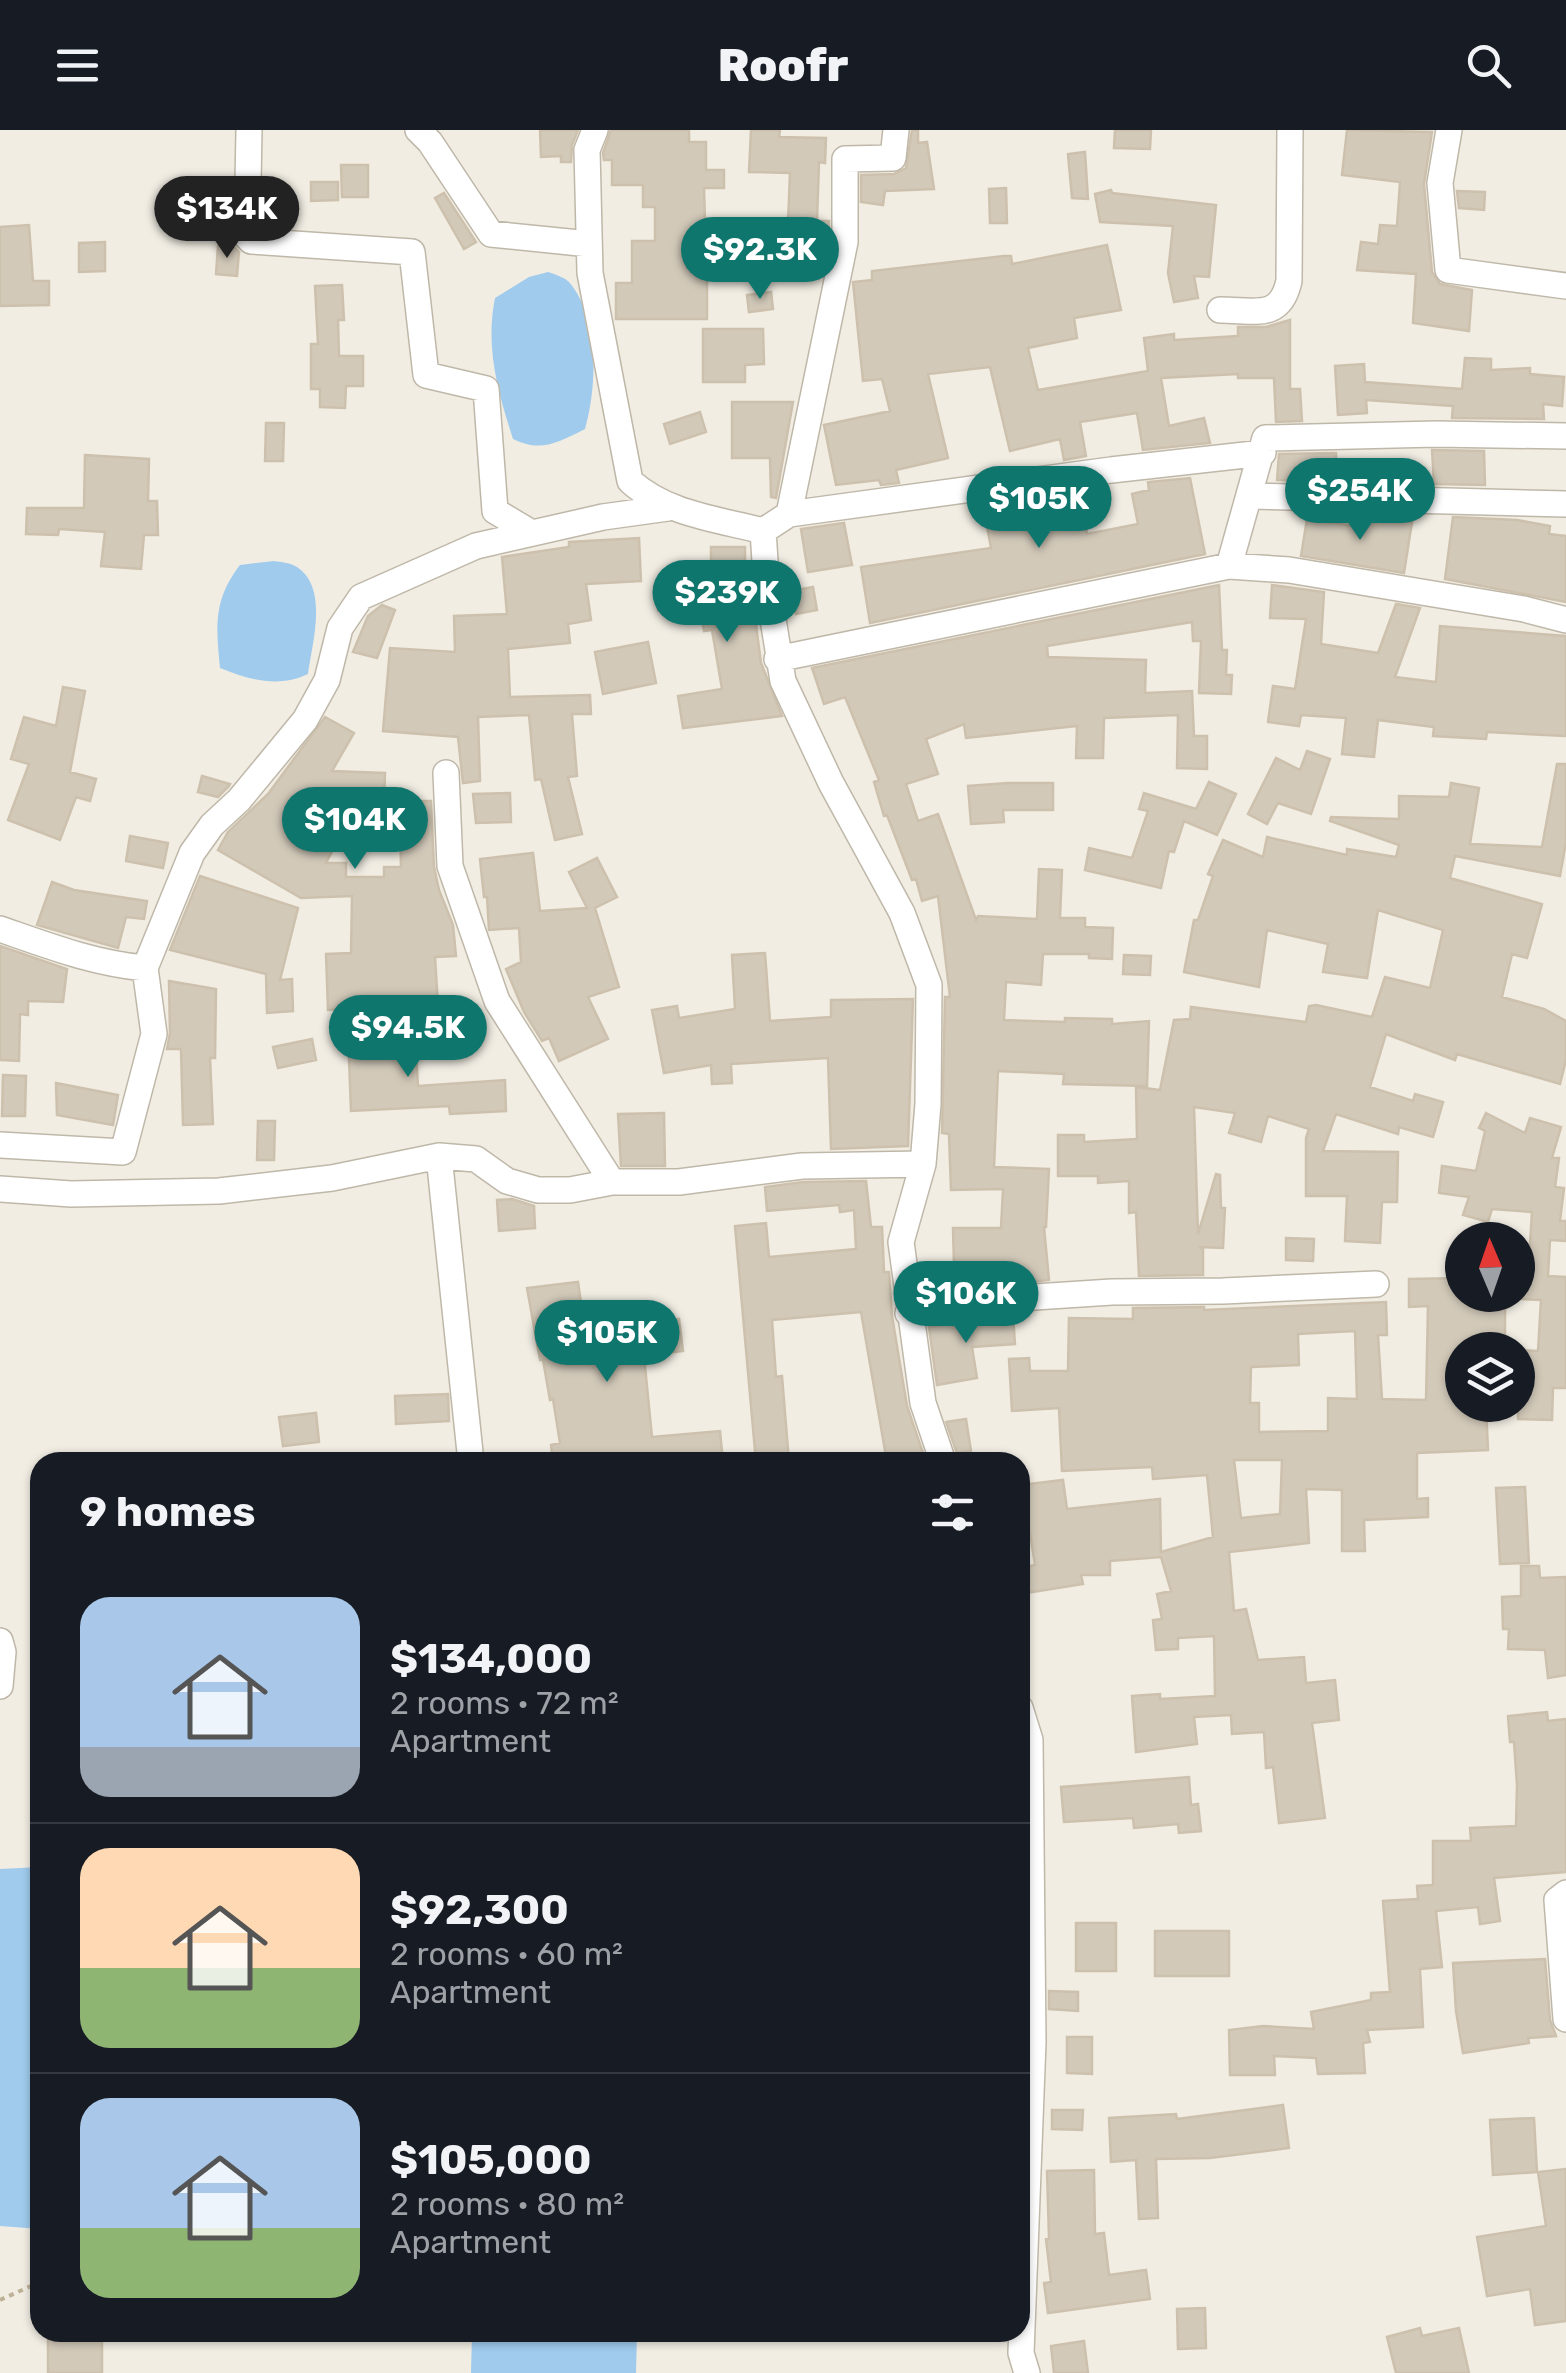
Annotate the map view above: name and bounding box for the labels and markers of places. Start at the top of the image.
pin: $134K [157,176,297,261]
pin: $92.3K [679,217,841,302]
pin: $254K [1290,458,1430,543]
pin: $105K [969,466,1109,551]
pin: $239K [657,560,797,645]
pin: $104K [285,787,425,872]
pin: $94.5K [327,995,489,1080]
pin: $106K [896,1261,1036,1346]
pin: $105K [537,1300,677,1385]

